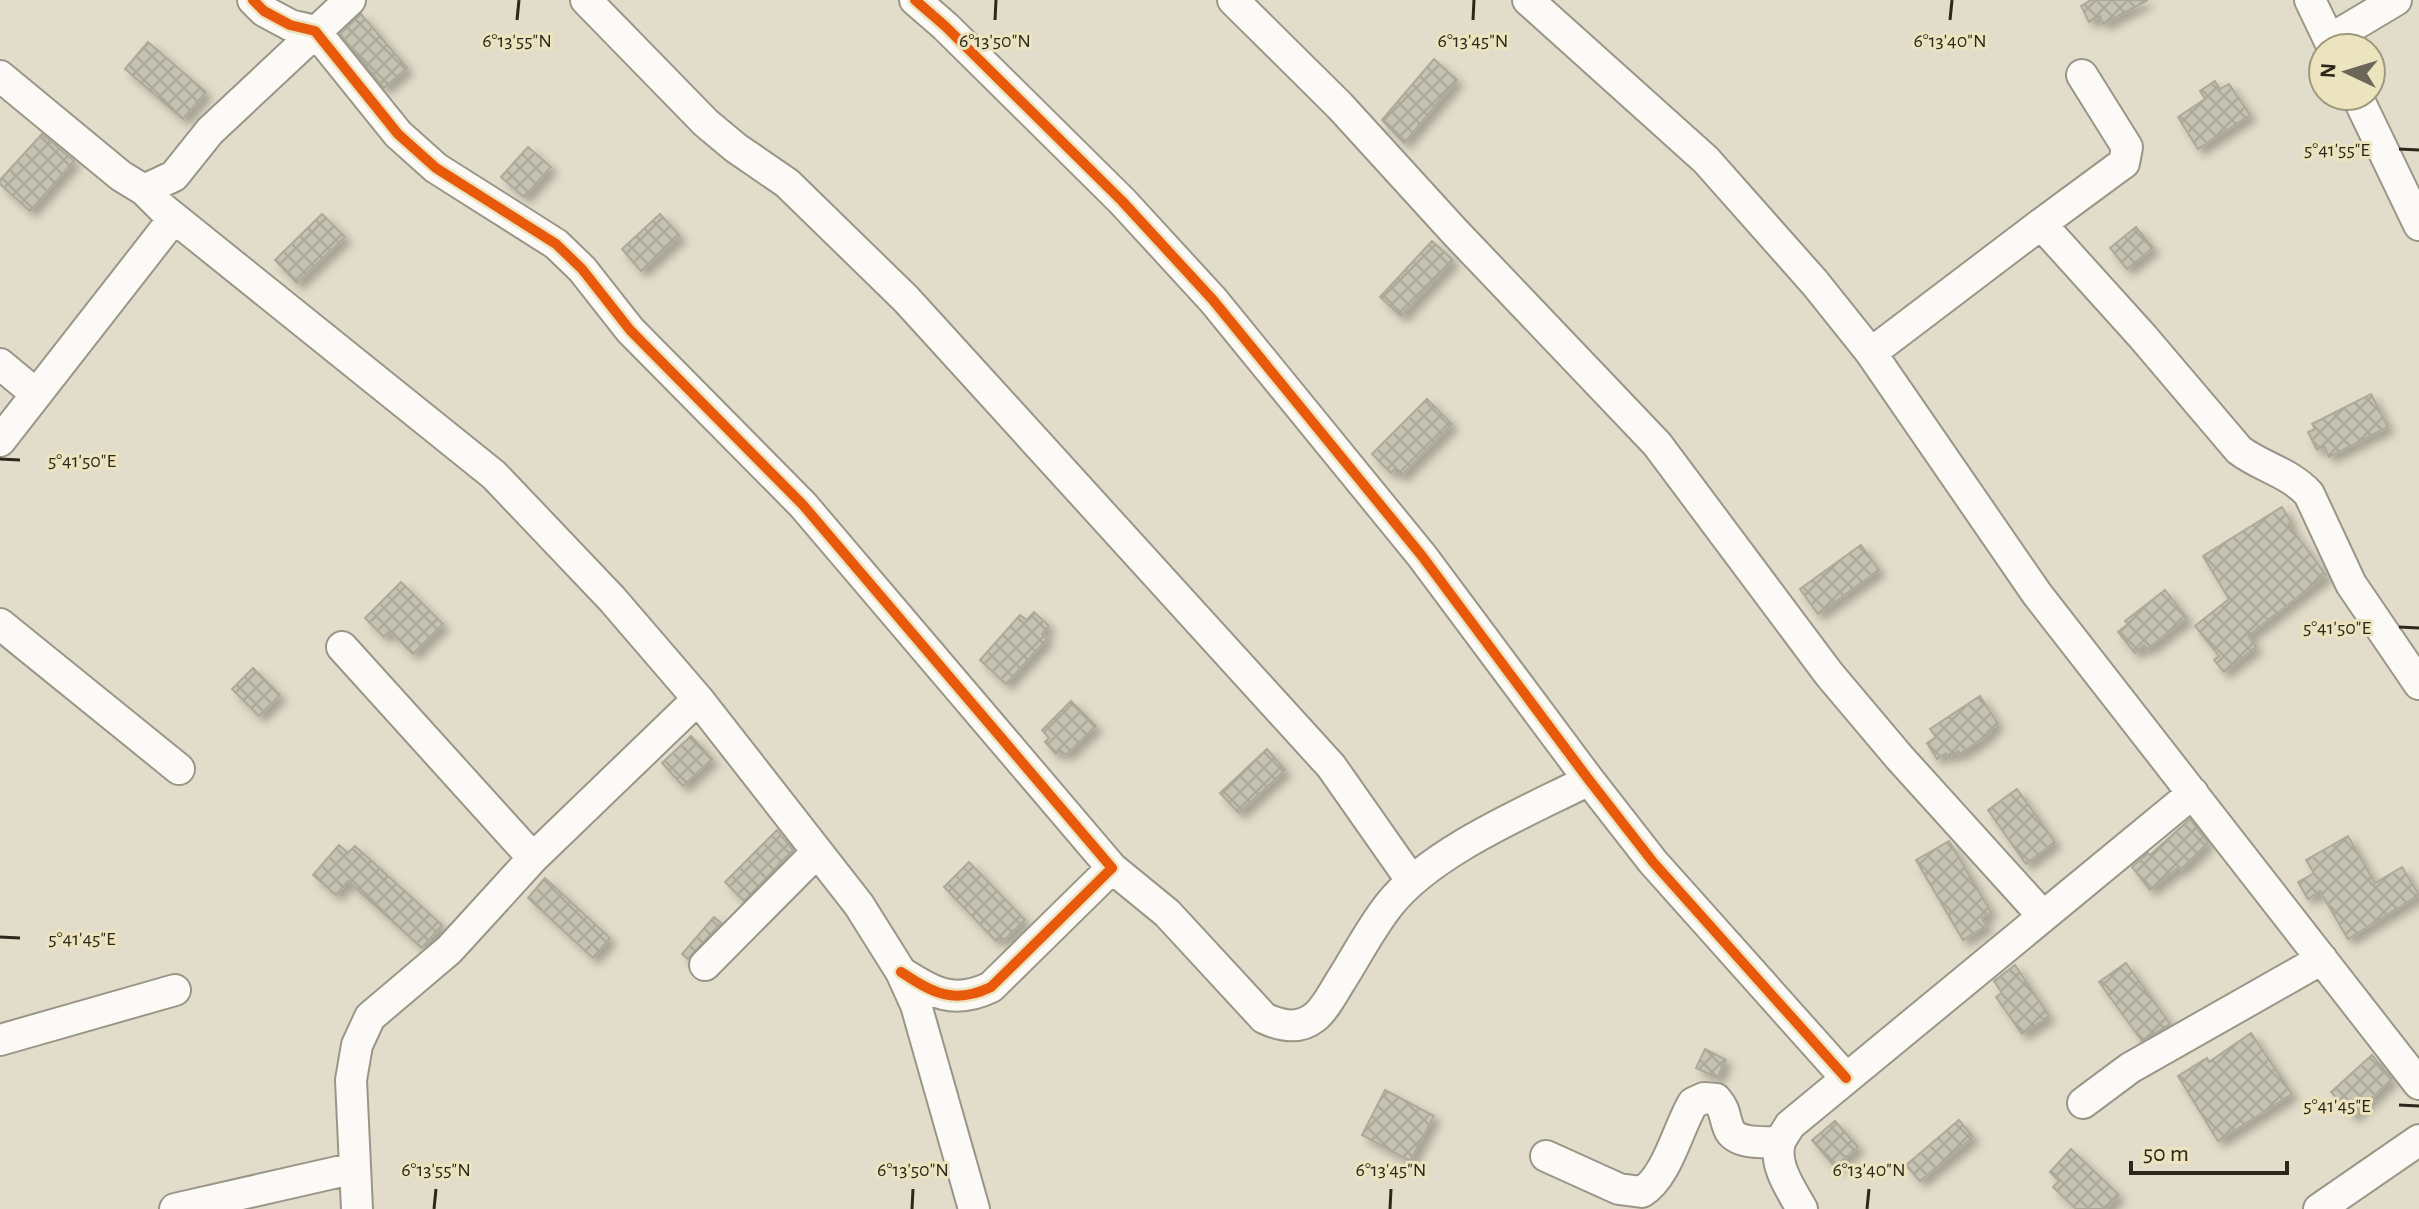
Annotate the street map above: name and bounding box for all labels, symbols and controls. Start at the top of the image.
text: 6°13'55"N [482,31,552,51]
text: 6°13'50"N [959,31,1031,51]
text: 6°13'45"N [1438,31,1508,51]
text: 6°13'40"N [1913,31,1987,51]
north arrow [2307,32,2387,112]
text: N [2317,62,2340,79]
text: 5°41'55"E [2304,140,2370,160]
text: 5°41'50"E [48,451,116,471]
text: 5°41'50"E [2303,618,2371,638]
text: 5°41'45"E [48,929,116,949]
text: 5°41'45"E [2303,1096,2371,1116]
scale bar [2131,1125,2287,1175]
text: 50 m [2143,1142,2189,1166]
text: 6°13'55"N [401,1160,471,1180]
text: 6°13'50"N [877,1160,949,1180]
text: 6°13'45"N [1356,1160,1426,1180]
text: 6°13'40"N [1832,1160,1906,1180]

